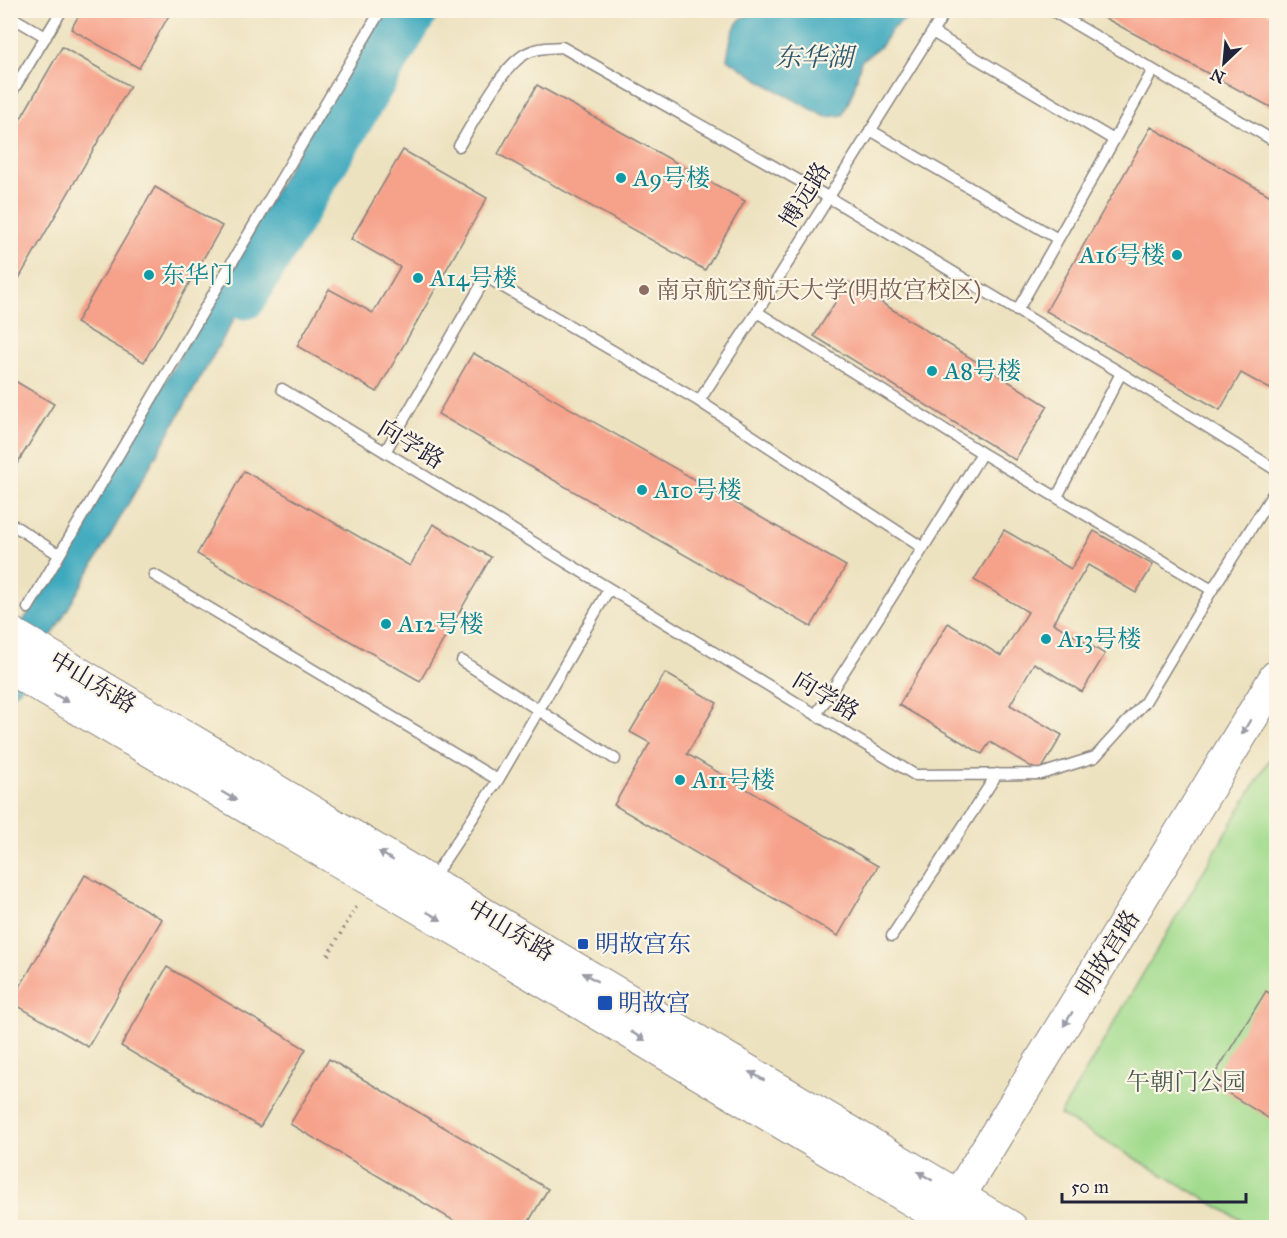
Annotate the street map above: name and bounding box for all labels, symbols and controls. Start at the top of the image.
north arrow [1194,33,1254,93]
water label: 东华湖 [775,41,857,73]
text: N [1207,64,1228,88]
street label: 博远路 [773,157,837,233]
place label: A9号楼 [632,163,710,193]
marker: A9号楼 [614,171,628,185]
place label: A16号楼 [1078,240,1165,270]
marker: A16号楼 [1170,248,1184,262]
place label: 东华门 [161,260,233,290]
place label: A14号楼 [429,263,517,293]
marker: 东华门 [142,268,156,282]
marker: A14号楼 [411,271,425,285]
place label: 南京航空航天大学(明故宫校区) [656,275,981,305]
marker: 南京航空航天大学(明故宫校区) [637,283,651,297]
place label: A8号楼 [943,356,1021,386]
marker: A8号楼 [925,364,939,378]
street label: 向学路 [372,413,450,475]
place label: A10号楼 [653,475,742,505]
marker: A10号楼 [635,483,649,497]
place label: A12号楼 [397,609,483,639]
marker: A12号楼 [379,617,393,631]
place label: A13号楼 [1057,624,1141,654]
marker: A13号楼 [1039,632,1053,646]
street label: 中山东路 [44,644,142,720]
street label: 向学路 [787,665,865,727]
one-way arrow [53,693,70,703]
one-way arrow [1241,719,1252,735]
place label: A11号楼 [691,765,775,795]
marker: A11号楼 [673,773,687,787]
one-way arrow [221,791,237,802]
one-way arrow [378,850,394,861]
street label: 中山东路 [462,892,560,968]
street label: 明故宫路 [1070,904,1146,1002]
one-way arrow [426,910,442,921]
place label: 明故宫东 [595,929,691,959]
marker: 明故宫东 [576,937,590,951]
one-way arrow [582,971,598,982]
place label: 明故宫 [618,988,690,1018]
marker: 明故宫 [596,994,614,1012]
one-way arrow [1062,1011,1073,1027]
one-way arrow [630,1031,646,1042]
park label: 午朝门公园 [1126,1067,1246,1097]
one-way arrow [749,1071,765,1082]
scale bar [1062,1166,1246,1204]
one-way arrow [916,1171,933,1181]
text: 50 m [1071,1176,1109,1198]

